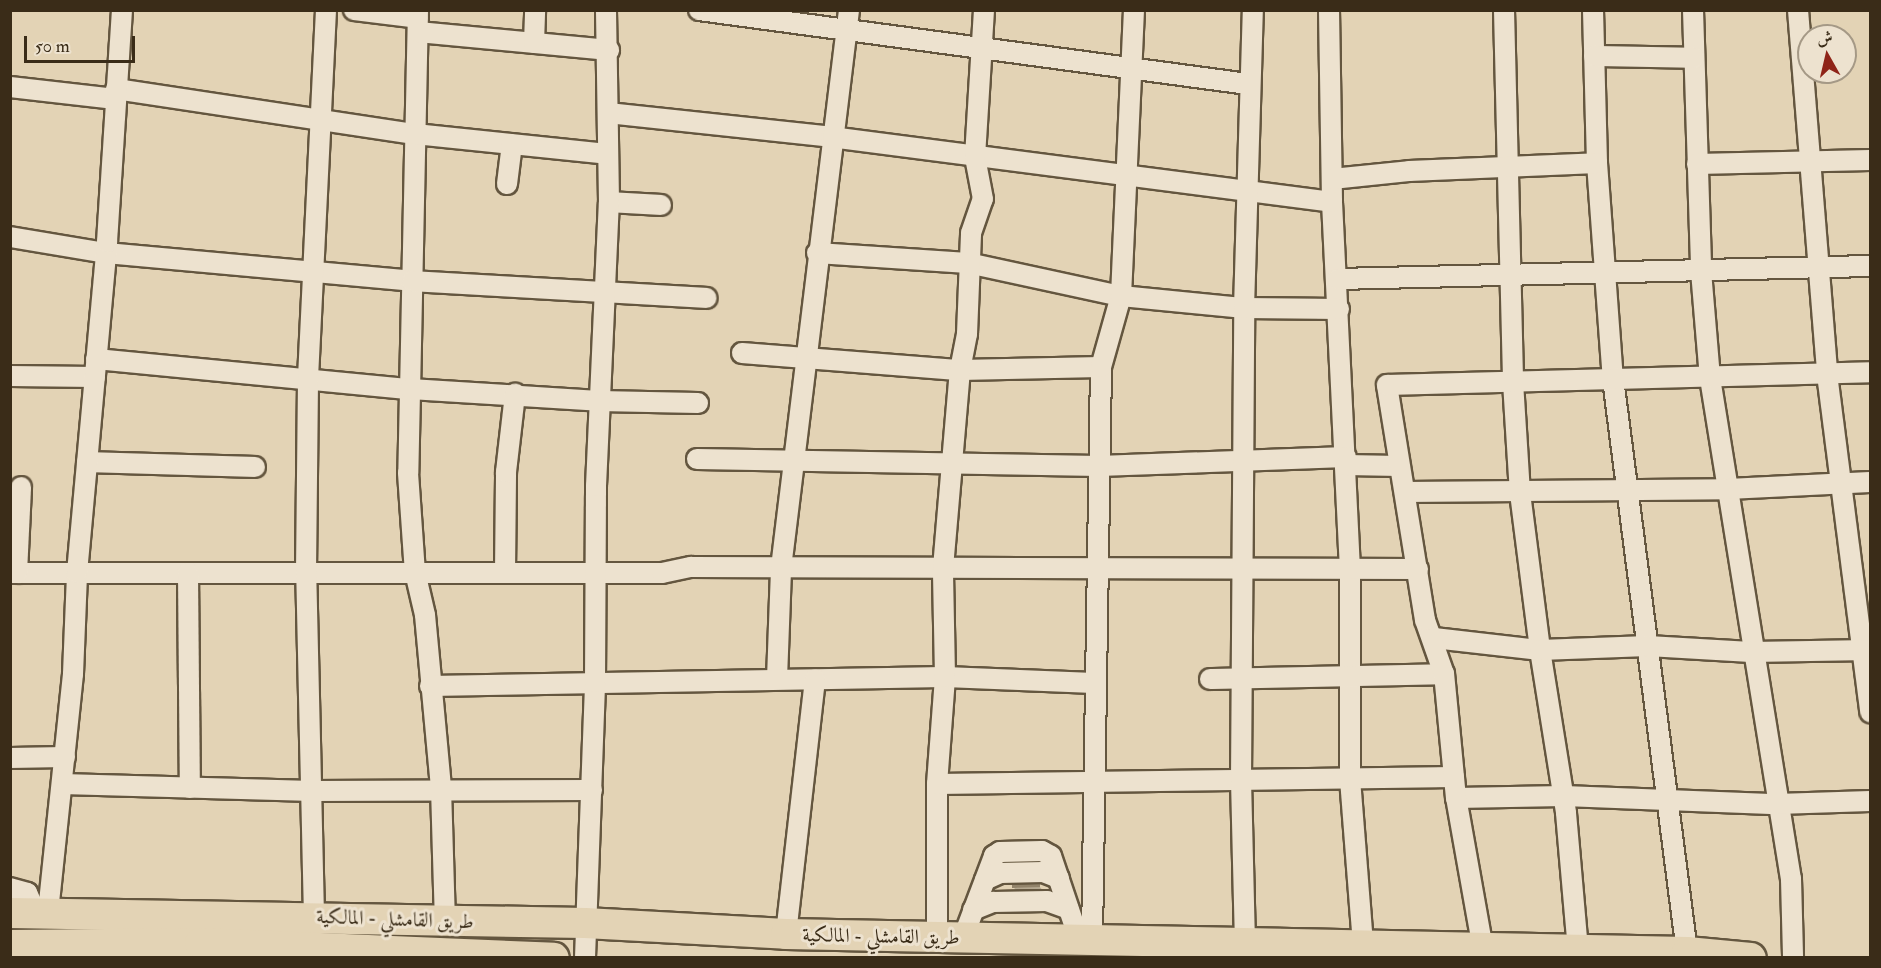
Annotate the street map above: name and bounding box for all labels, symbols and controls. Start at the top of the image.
scale bar [27,24,138,62]
north arrow [1797,24,1857,84]
text: ش [1816,27,1834,49]
text: 50 m [35,35,70,58]
street label: طريق القامشلي - المالكية [316,904,474,934]
street label: طريق القامشلي - المالكية [802,923,960,949]

